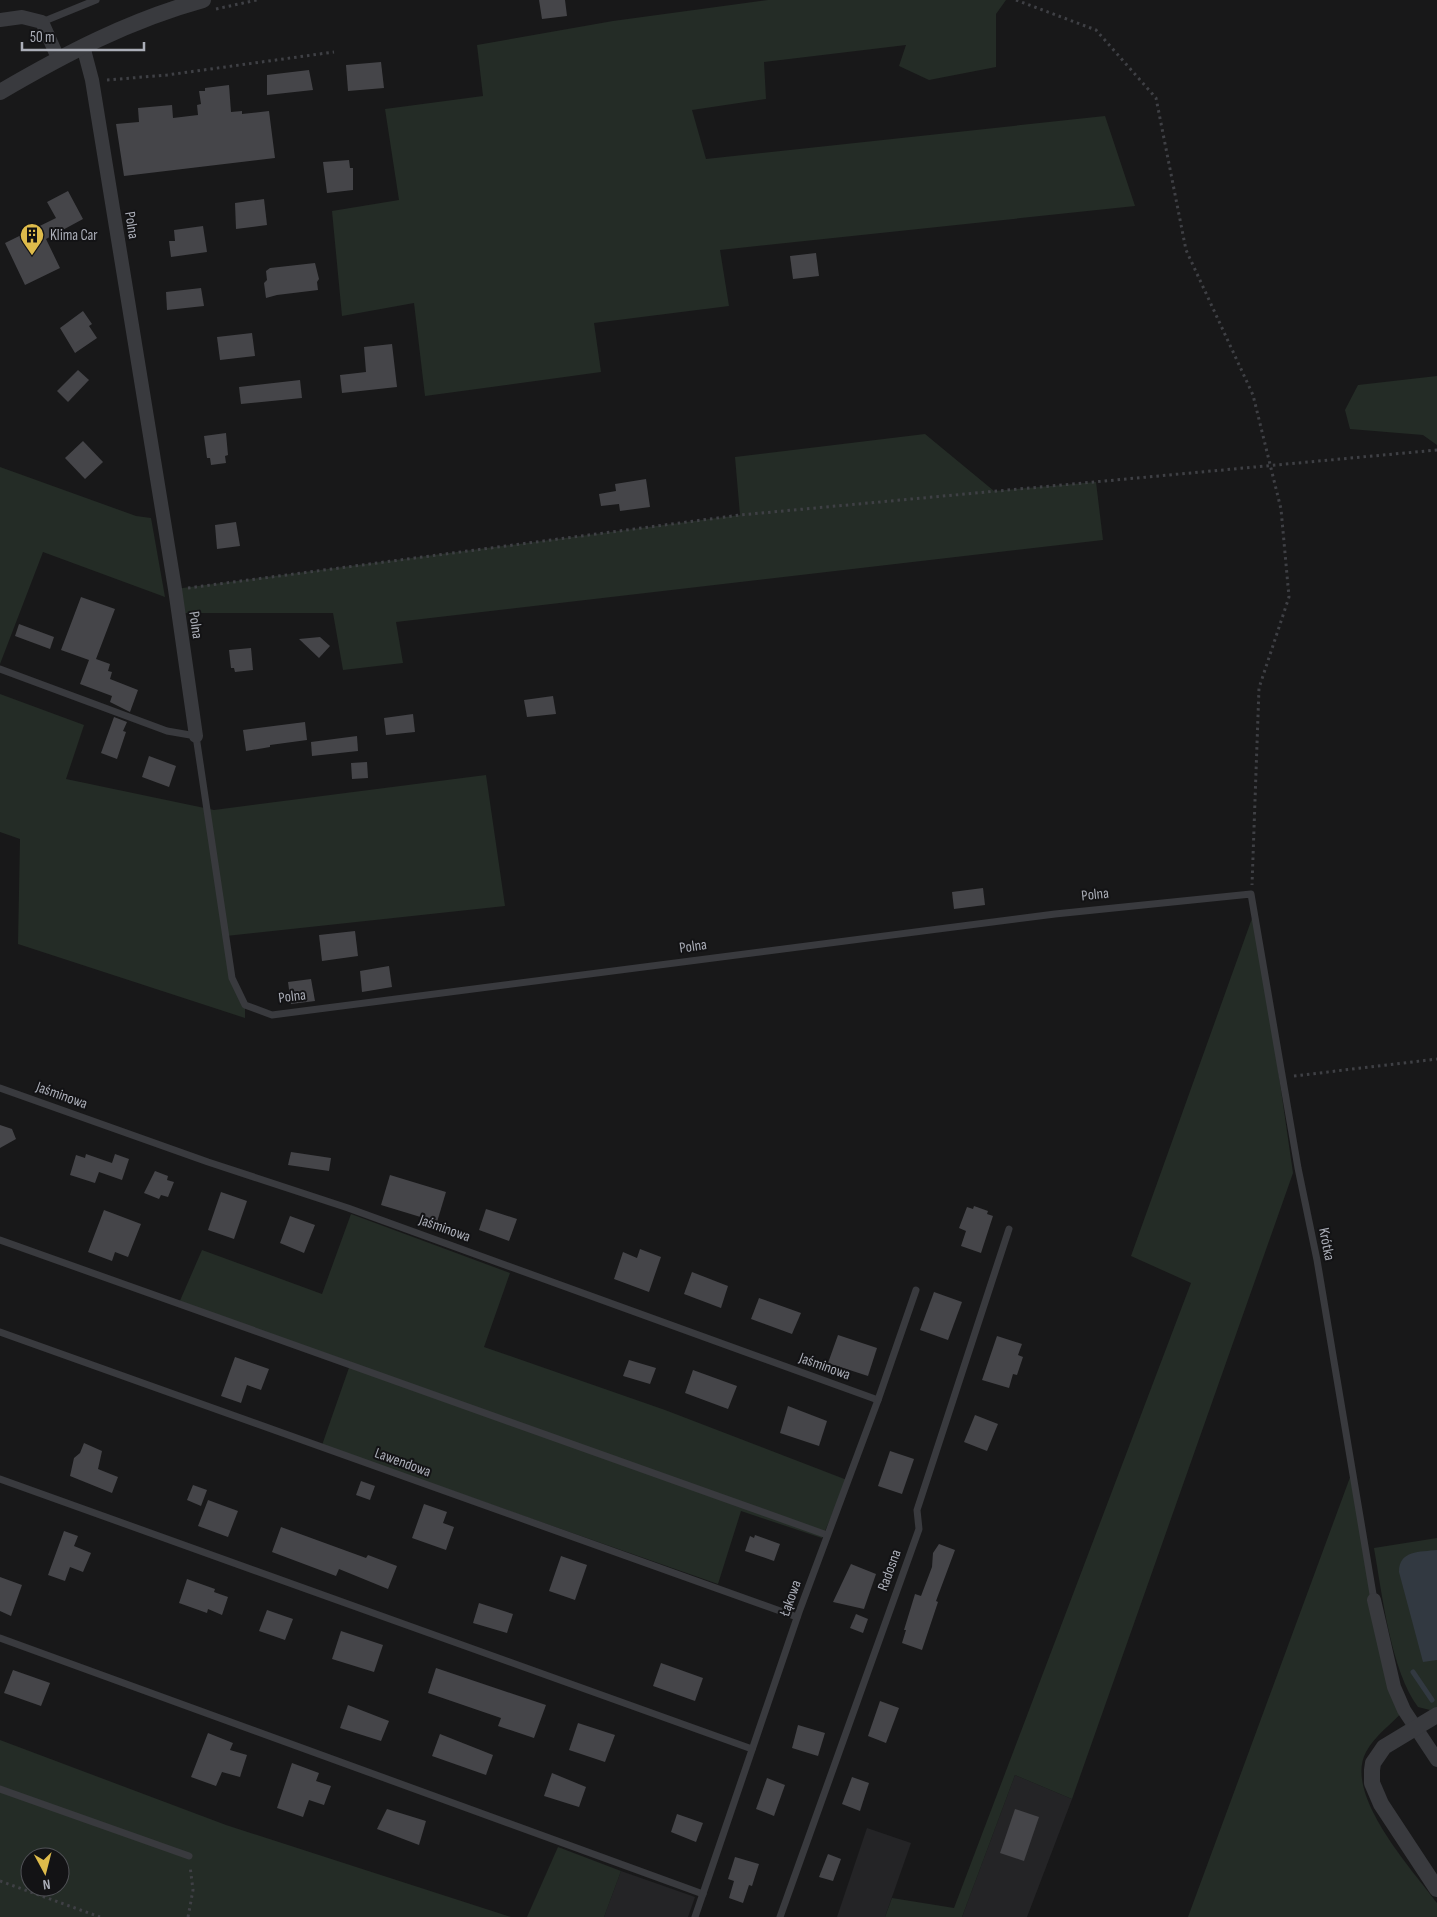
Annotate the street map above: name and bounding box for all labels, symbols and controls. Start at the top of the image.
scale bar [22,20,145,52]
text: 50 m [30,28,55,47]
street label: Polna [120,210,143,240]
building icon: Klima Car [19,222,45,256]
place label: Klima Car [50,226,98,245]
street label: Polna [184,610,207,640]
street label: Polna [1080,884,1110,905]
street label: Polna [678,935,708,958]
street label: Polna [277,985,307,1008]
street label: Jaśminowa [33,1077,90,1114]
street label: Jaśminowa [416,1210,473,1247]
street label: Krótka [1314,1226,1339,1262]
street label: Jaśminowa [796,1348,853,1385]
street label: Lawendowa [372,1444,434,1481]
street label: Radosna [873,1547,906,1593]
street label: Łąkowa [775,1577,806,1620]
north arrow [20,1847,70,1897]
text: N [42,1876,51,1893]

